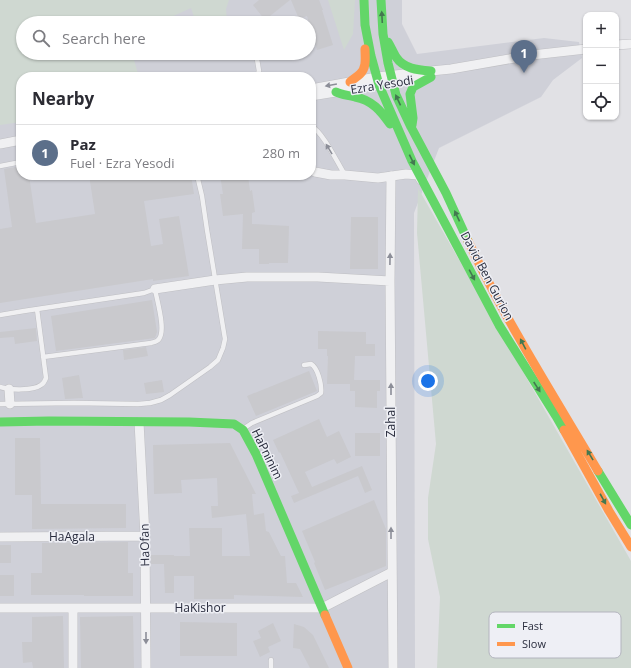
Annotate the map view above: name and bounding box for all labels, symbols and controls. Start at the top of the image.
one-way arrow [379,10,385,23]
map controls [583,12,619,120]
button: + [583,12,619,48]
search box [16,16,316,60]
icon: search [30,27,52,49]
text: Search here [62,28,146,48]
pin: 1 [511,40,537,73]
button: − [583,48,619,84]
street label: Ezra Yesodi [349,71,415,98]
one-way arrow [325,83,337,89]
button: locate [583,84,619,120]
text: Nearby [32,87,94,110]
one-way arrow [395,94,401,106]
text: Paz [70,134,96,154]
one-way arrow [326,143,333,155]
text: 1 [41,144,49,162]
text: 280 m [262,144,300,162]
text: Fuel · Ezra Yesodi [70,154,174,172]
one-way arrow [409,154,415,165]
one-way arrow [454,210,460,222]
street label: David Ben Gurion [457,228,518,323]
one-way arrow [387,252,393,265]
one-way arrow [469,269,476,280]
one-way arrow [520,338,526,350]
your location [418,371,438,391]
one-way arrow [534,381,541,393]
one-way arrow [388,382,394,395]
street label: Zahal [382,407,399,437]
street label: HaPninim [248,426,287,482]
one-way arrow [586,449,593,461]
one-way arrow [599,493,606,505]
street label: HaOfan [136,523,153,567]
one-way arrow [388,527,395,539]
street label: HaAgala [49,528,95,545]
street label: HaKishor [174,599,226,616]
legend [489,612,621,658]
text: Fast [522,618,543,633]
one-way arrow [143,632,149,645]
text: Slow [522,636,546,651]

